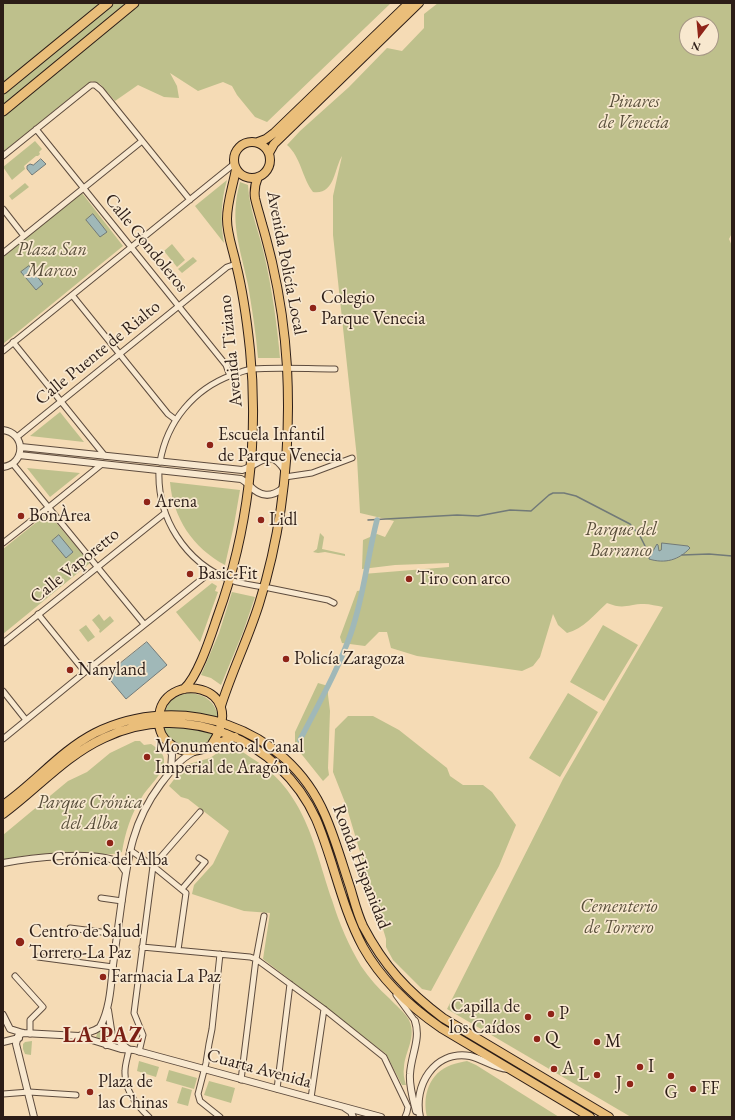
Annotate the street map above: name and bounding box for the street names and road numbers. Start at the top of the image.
street label: Calle Gondoleros [100,189,192,297]
street label: Avenida Policía Local [261,189,311,337]
street label: Avenida Tiziano [214,294,248,408]
street label: Calle Puente de Rialto [31,296,165,410]
street label: Calle Vaporetto [26,524,124,608]
street label: Ronda Hispanidad [327,802,395,932]
street label: Cuarta Avenida [204,1045,314,1093]

